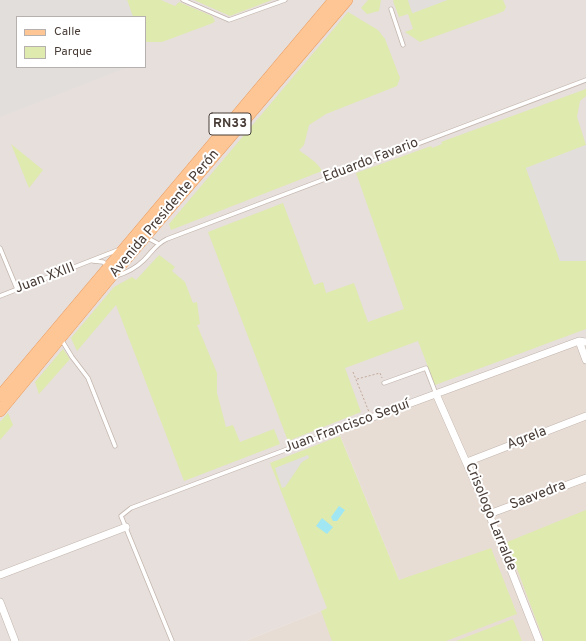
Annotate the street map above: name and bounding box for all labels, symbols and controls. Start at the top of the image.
legend [16,16,146,68]
text: Calle [54,24,81,40]
text: Parque [54,44,92,60]
road number: RN33 [209,113,251,135]
street label: Eduardo Favario [321,135,421,187]
street label: Avenida Presidente Perón [107,147,223,281]
street label: Juan XXIII [13,260,77,298]
street label: Juan Francisco Seguí [282,396,412,458]
street label: Agrela [505,424,549,454]
street label: Crisologo Larralde [461,460,519,574]
street label: Saavedra [508,478,568,514]

